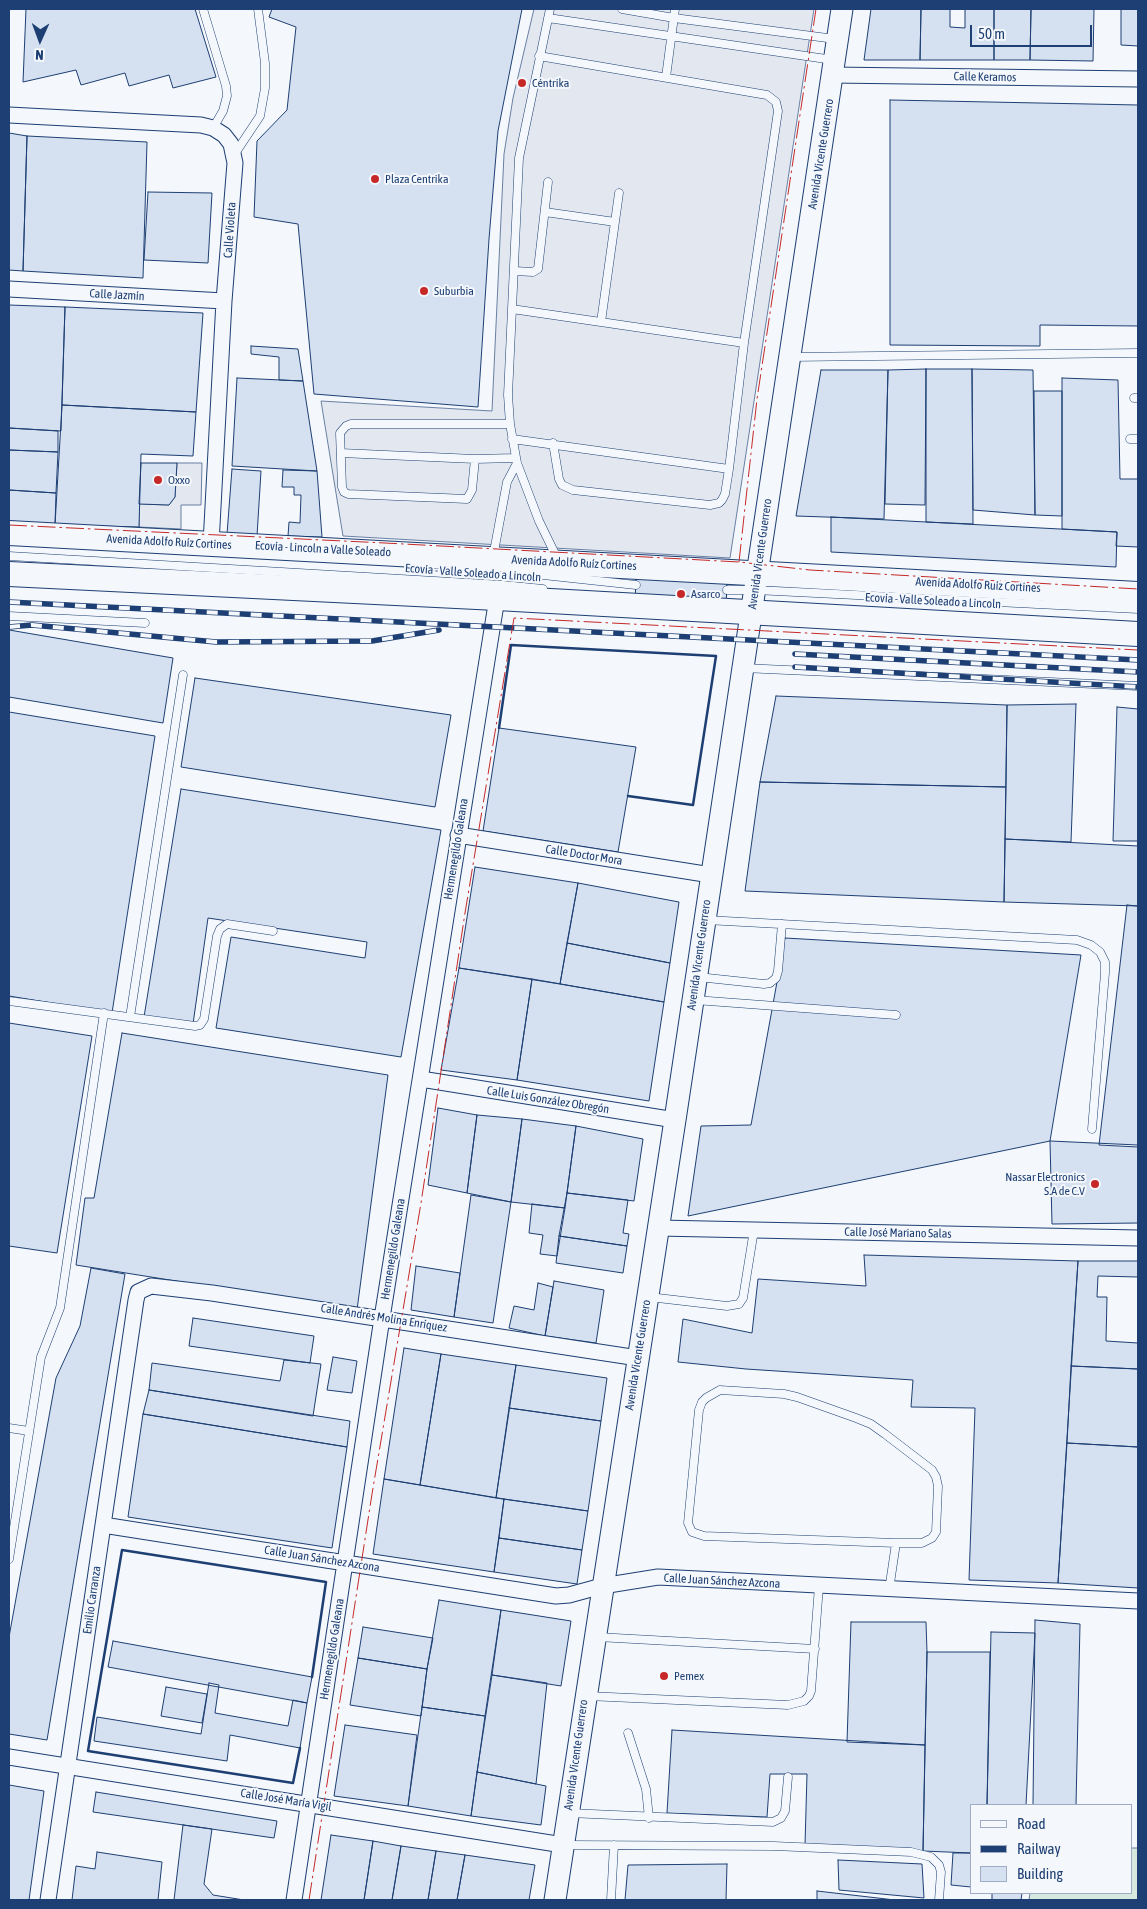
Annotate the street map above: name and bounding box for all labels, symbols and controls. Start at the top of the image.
north arrow [15,15,65,65]
scale bar [972,15,1094,47]
text: 50 m [978,25,1005,42]
text: N [35,47,44,63]
street label: Calle Keramos [953,69,1017,85]
place label: Céntrika [532,76,569,90]
marker: Céntrika [516,77,528,89]
street label: Avenida Vicente Guerrero [805,98,837,210]
place label: Plaza Centrika [385,172,448,186]
marker: Plaza Centrika [369,173,381,185]
street label: Calle Violeta [221,201,239,259]
place label: Suburbia [434,284,474,298]
marker: Suburbia [418,285,430,297]
street label: Calle Jazmín [89,286,145,304]
place label: Oxxo [168,473,190,487]
marker: Oxxo [152,474,164,486]
street label: Avenida Vicente Guerrero [745,498,775,610]
street label: Avenida Adolfo Ruíz Cortines [106,532,232,552]
street label: Ecovía - Lincoln a Valle Soleado [255,538,391,560]
street label: Avenida Adolfo Ruíz Cortines [511,553,637,573]
street label: Ecovía - Valle Soleado a Lincoln [404,561,542,585]
street label: Avenida Adolfo Ruíz Cortines [915,575,1041,595]
place label: Asarco [691,587,720,601]
marker: Asarco [675,588,687,600]
street label: Ecovía - Valle Soleado a Lincoln [865,590,1001,612]
street label: Hermenegildo Galeana [441,797,471,901]
street label: Calle Doctor Mora [544,842,624,868]
street label: Avenida Vicente Guerrero [684,899,714,1011]
street label: Calle Luis González Obregón [486,1083,610,1117]
place label: Nassar Electronics S.A de C.V [1005,1170,1085,1198]
marker: Nassar Electronics S.A de C.V [1089,1178,1101,1190]
street label: Hermenegildo Galeana [378,1197,408,1301]
street label: Calle José Mariano Salas [844,1225,952,1241]
street label: Avenida Vicente Guerrero [622,1299,654,1411]
street label: Calle Andrés Molina Enríquez [320,1301,448,1335]
street label: Calle Juan Sánchez Azcona [263,1543,381,1575]
street label: Emilio Carranza [80,1565,104,1635]
street label: Calle Juan Sánchez Azcona [663,1571,781,1591]
street label: Hermenegildo Galeana [317,1597,347,1701]
place label: Pemex [674,1669,704,1683]
marker: Pemex [658,1670,670,1682]
street label: Avenida Vicente Guerrero [561,1699,591,1811]
street label: Calle José María Vigil [239,1786,333,1814]
legend [970,1804,1132,1894]
text: Road [1017,1815,1046,1832]
text: Railway [1017,1840,1061,1857]
text: Building [1017,1865,1063,1882]

